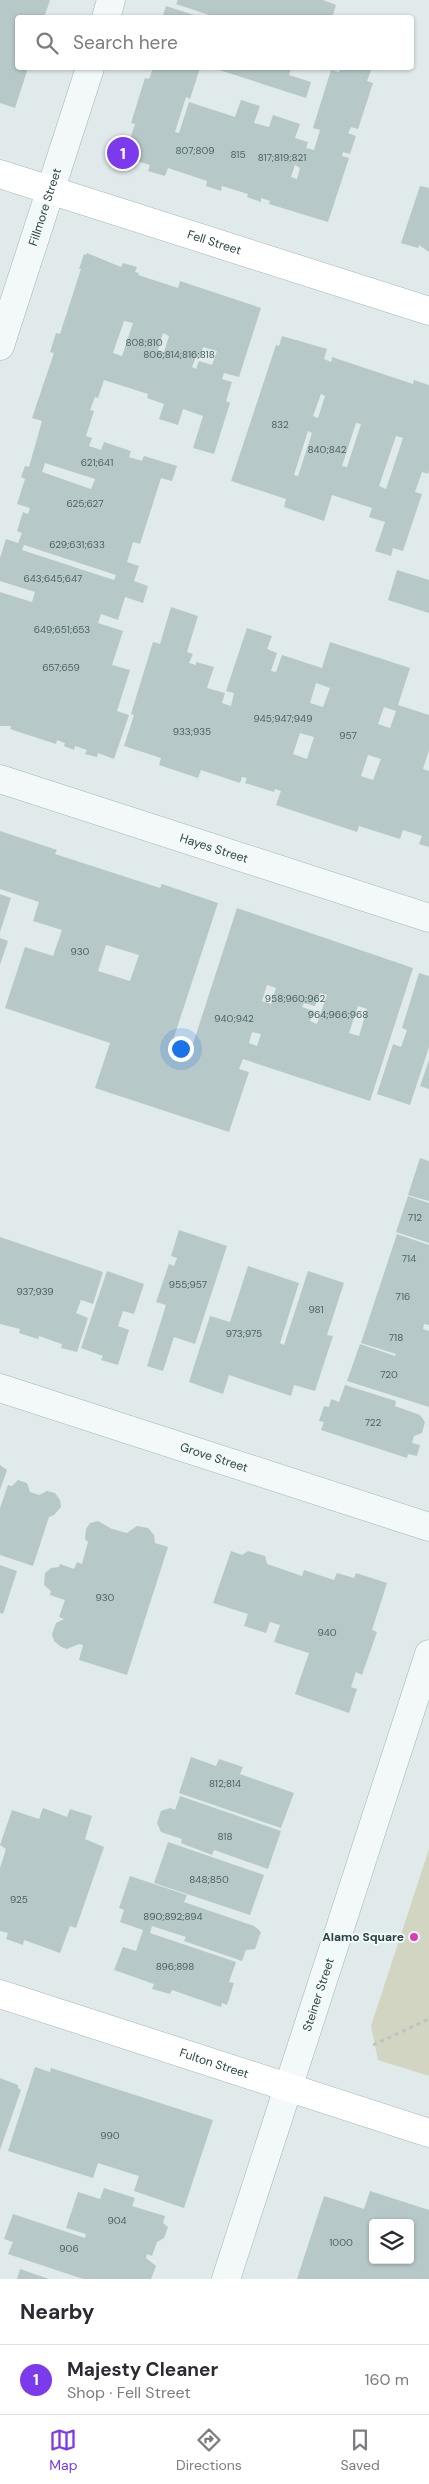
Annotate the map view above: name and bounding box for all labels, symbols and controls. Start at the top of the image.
search box [15,15,414,70]
icon: search [33,29,61,57]
text: Search here [73,30,178,55]
pin: 1 [107,134,139,172]
house number: 807;809 [175,144,215,157]
house number: 815 [230,148,246,161]
house number: 817;819;821 [258,151,306,164]
street label: Fillmore Street [25,166,65,248]
street label: Fell Street [185,226,244,259]
house number: 808;810 [125,336,163,349]
house number: 806;814;816;818 [143,348,215,361]
house number: 832 [271,418,289,431]
house number: 840;842 [307,443,347,456]
house number: 621;641 [81,456,113,469]
house number: 625;627 [66,497,104,510]
house number: 629;631;633 [49,538,105,551]
house number: 643;645;647 [24,572,82,585]
house number: 649;651;653 [34,623,90,636]
house number: 657;659 [42,661,80,674]
house number: 945;947;949 [254,712,312,725]
house number: 933;935 [173,725,211,738]
house number: 957 [339,729,357,742]
street label: Hayes Street [178,830,250,867]
house number: 930 [71,945,90,958]
house number: 958;960;962 [265,992,325,1005]
house number: 964;966;968 [308,1008,368,1021]
house number: 940;942 [214,1012,254,1025]
your location [168,1036,194,1062]
house number: 712 [408,1211,422,1224]
house number: 714 [402,1252,416,1265]
house number: 955;957 [169,1278,207,1291]
house number: 937;939 [16,1285,54,1298]
house number: 716 [396,1290,410,1303]
house number: 981 [308,1303,324,1316]
house number: 973;975 [226,1327,262,1340]
house number: 718 [389,1331,403,1344]
house number: 720 [380,1368,398,1381]
house number: 722 [365,1416,382,1429]
street label: Grove Street [178,1439,250,1476]
house number: 930 [96,1591,115,1604]
house number: 940 [317,1626,337,1639]
house number: 812;814 [209,1777,241,1790]
house number: 818 [217,1830,233,1843]
house number: 848;850 [189,1873,229,1886]
house number: 925 [10,1893,28,1906]
house number: 890;892;894 [143,1910,203,1923]
place label: Alamo Square [322,1929,404,1945]
marker: Alamo Square [408,1931,420,1943]
street label: Steiner Street [299,1955,338,2034]
house number: 896;898 [156,1960,194,1973]
street label: Fulton Street [177,2045,251,2082]
house number: 990 [100,2129,120,2142]
house number: 904 [107,2214,127,2227]
map controls [369,2219,414,2264]
button: layers [369,2219,414,2264]
house number: 1000 [329,2236,353,2249]
house number: 906 [59,2242,79,2255]
text: Nearby [20,2298,94,2326]
text: Majesty Cleaner [67,2357,218,2382]
text: 1 [33,2369,39,2390]
text: 160 m [365,2369,409,2390]
text: Shop · Fell Street [67,2382,191,2403]
tab: Map [49,2426,77,2474]
tab: Directions [176,2426,242,2474]
tab: Saved [340,2426,380,2474]

